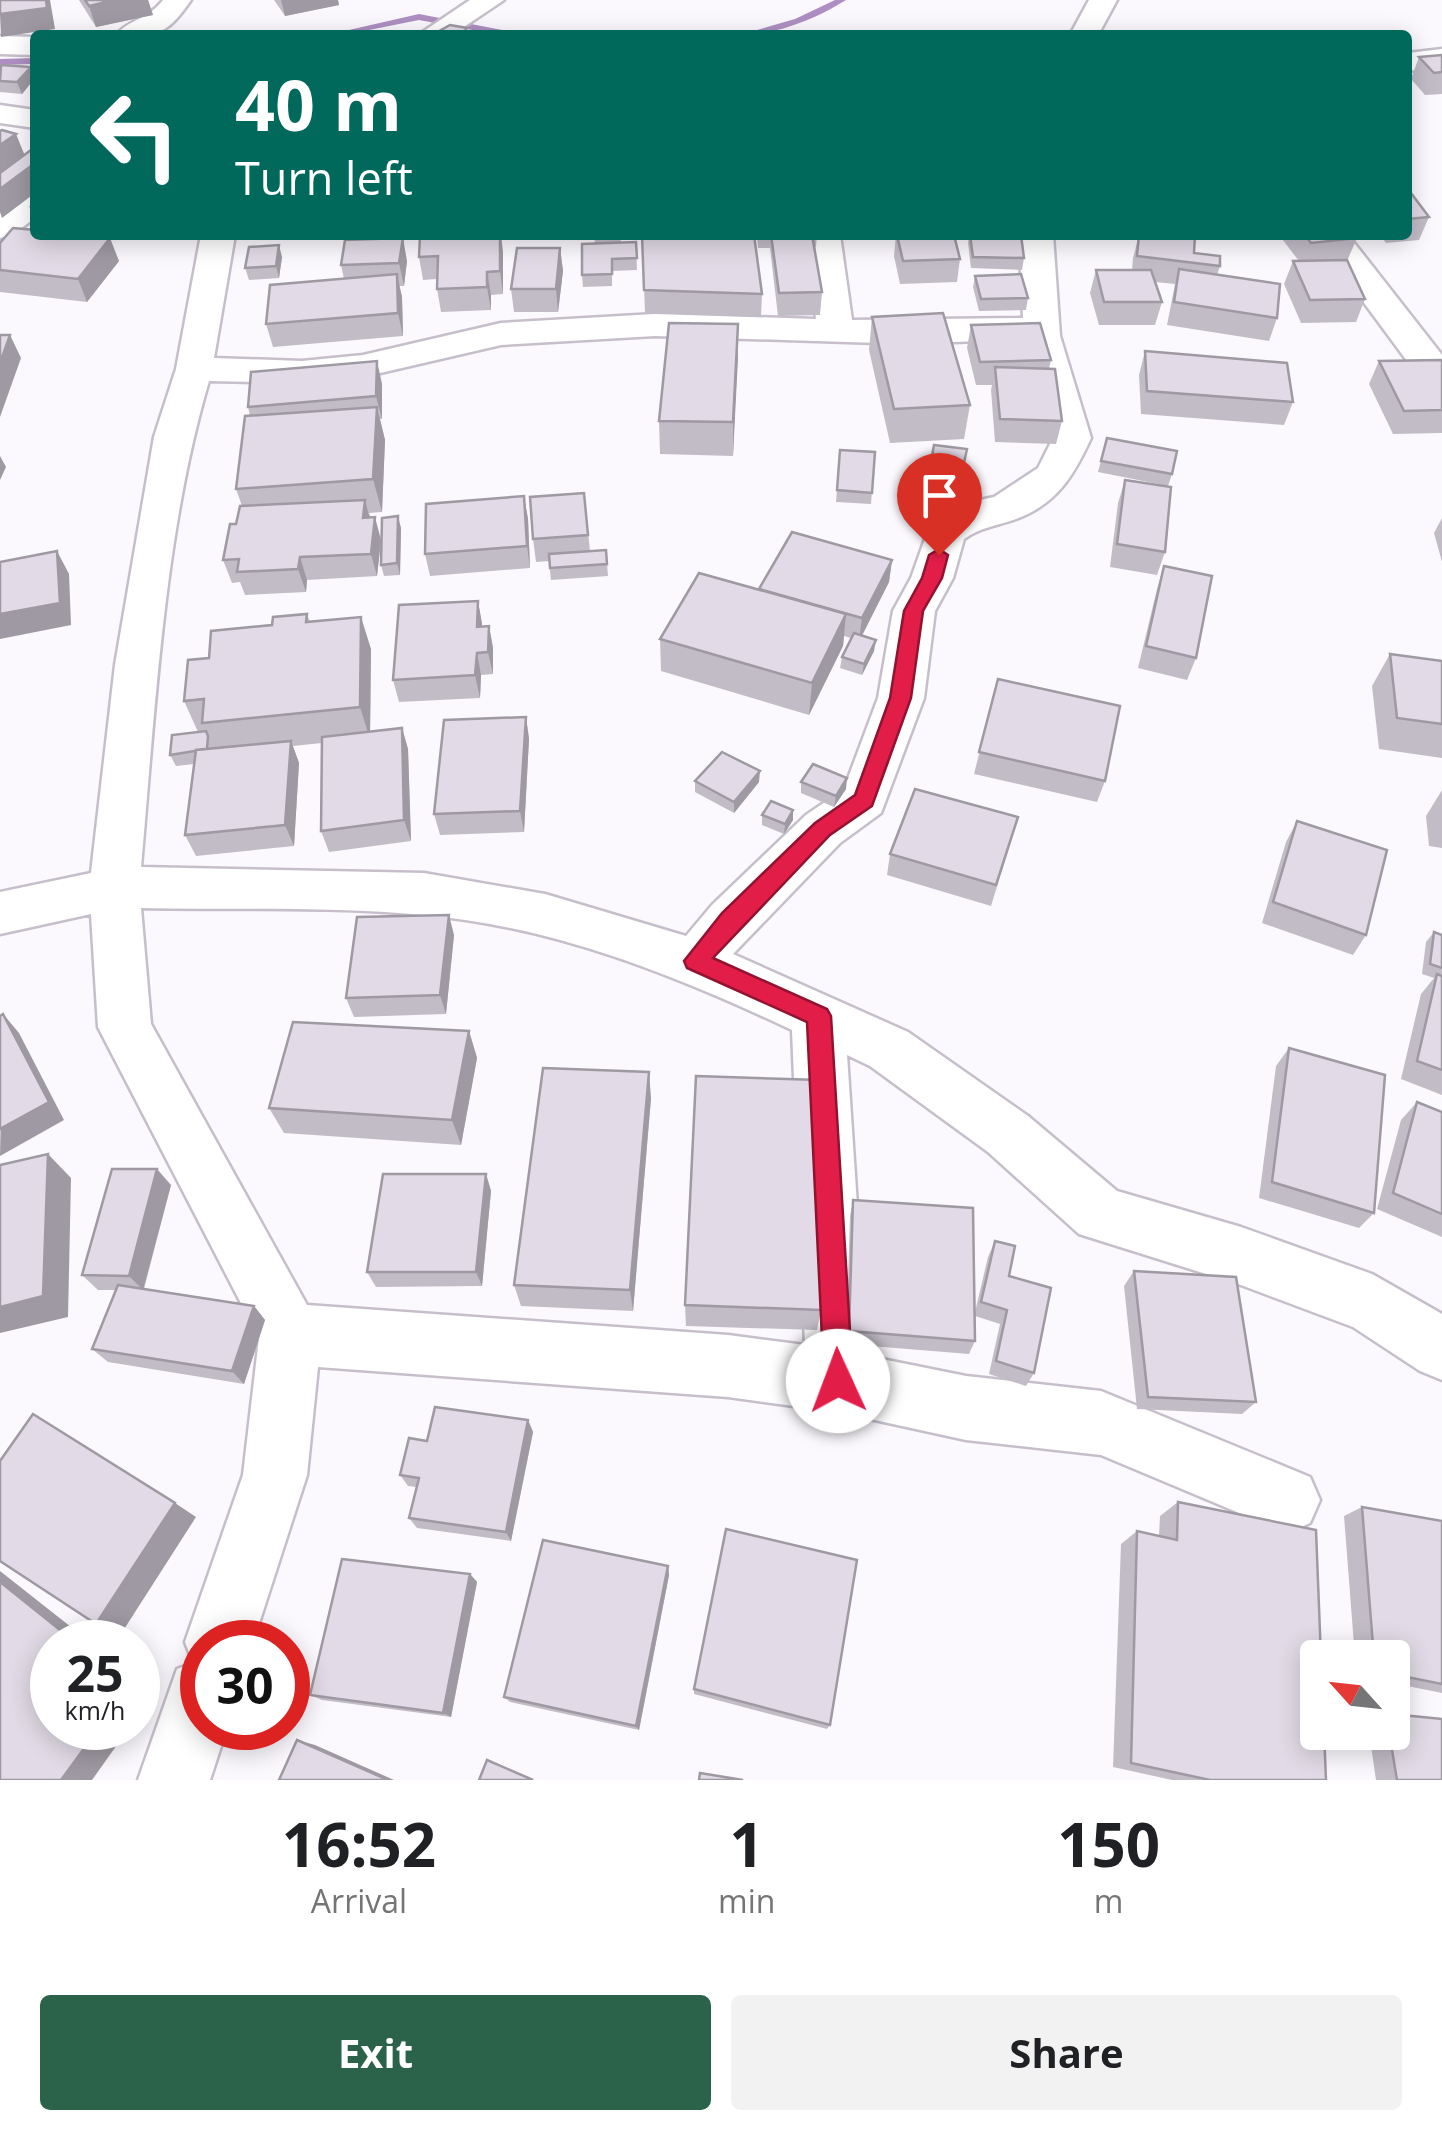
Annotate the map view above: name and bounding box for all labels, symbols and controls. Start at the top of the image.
text: 40 m [235,56,402,152]
icon: left [70,70,200,200]
text: Turn left [235,147,413,208]
pin [897,453,982,556]
icon: arrive [912,468,967,523]
position arrow [786,1329,890,1433]
speed limit sign: 30 [180,1620,310,1750]
text: 25 [66,1639,124,1707]
north arrow [1300,1640,1410,1750]
map controls [1300,1640,1410,1750]
text: km/h [65,1693,125,1727]
text: 16:52 [282,1803,436,1885]
text: 1 [730,1803,764,1885]
text: 150 [1057,1803,1160,1885]
text: Arrival [311,1879,407,1922]
text: min [718,1879,775,1922]
text: m [1094,1879,1123,1922]
button: Exit [40,1995,711,2110]
button: Share [731,1995,1402,2110]

